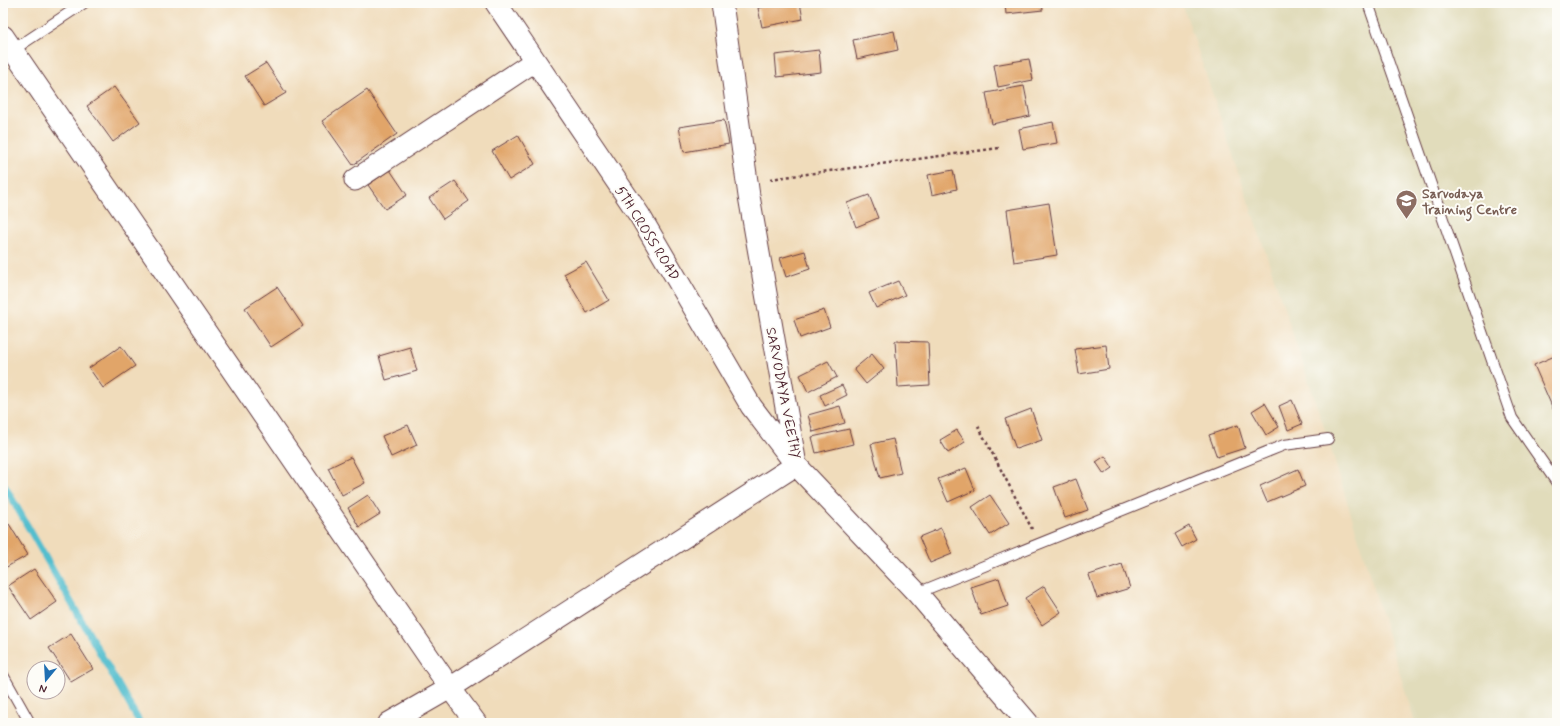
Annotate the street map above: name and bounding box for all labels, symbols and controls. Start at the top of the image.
street label: 5TH CROSS ROAD [611,183,683,284]
place label: Sarvodaya Training Centre [1422,185,1517,222]
school or university icon: Sarvodaya Training Centre [1393,188,1419,221]
street label: SARVODAYA VEETHY [761,326,805,461]
north arrow [26,660,66,700]
text: N [38,681,49,696]

